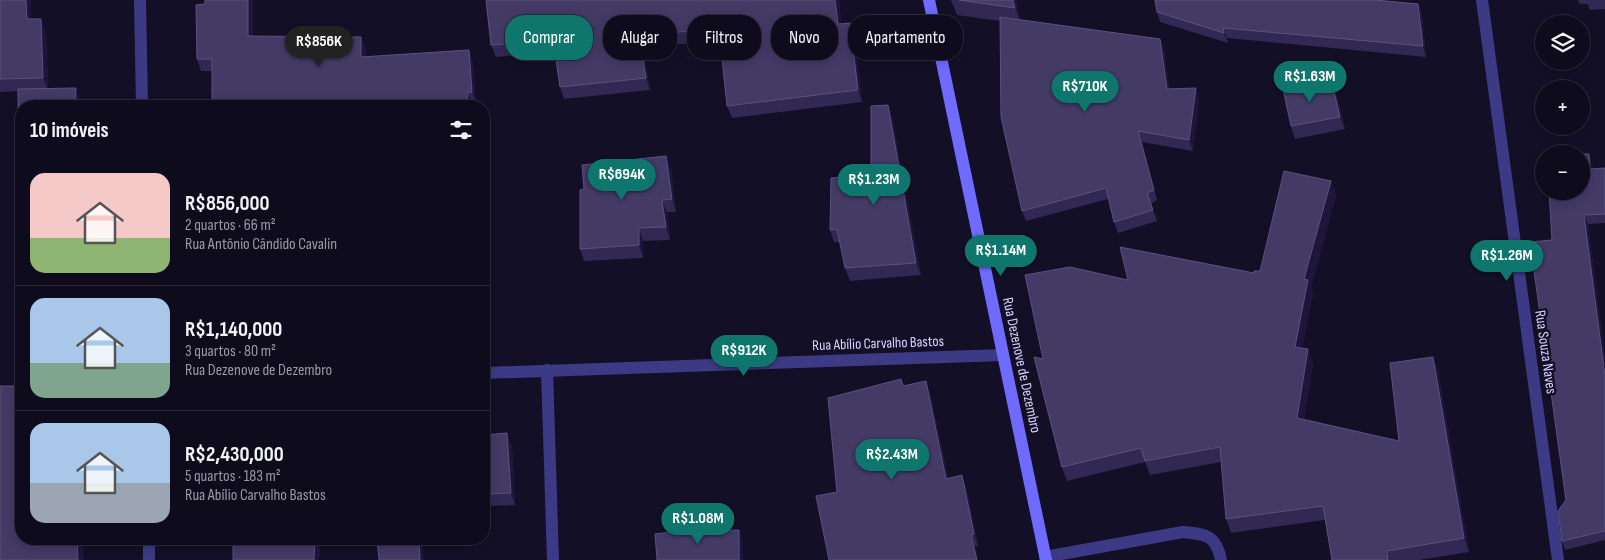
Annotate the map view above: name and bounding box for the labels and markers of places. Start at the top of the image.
pin: R$856K [278,26,360,68]
pin: R$1.63M [1264,61,1356,103]
pin: R$710K [1044,70,1126,113]
pin: R$694K [581,158,663,201]
pin: R$1.23M [828,164,920,206]
pin: R$1.14M [955,234,1047,277]
pin: R$1.26M [1461,240,1553,282]
pin: R$912K [703,334,785,377]
pin: R$2.43M [846,438,938,481]
pin: R$1.08M [652,502,744,545]

